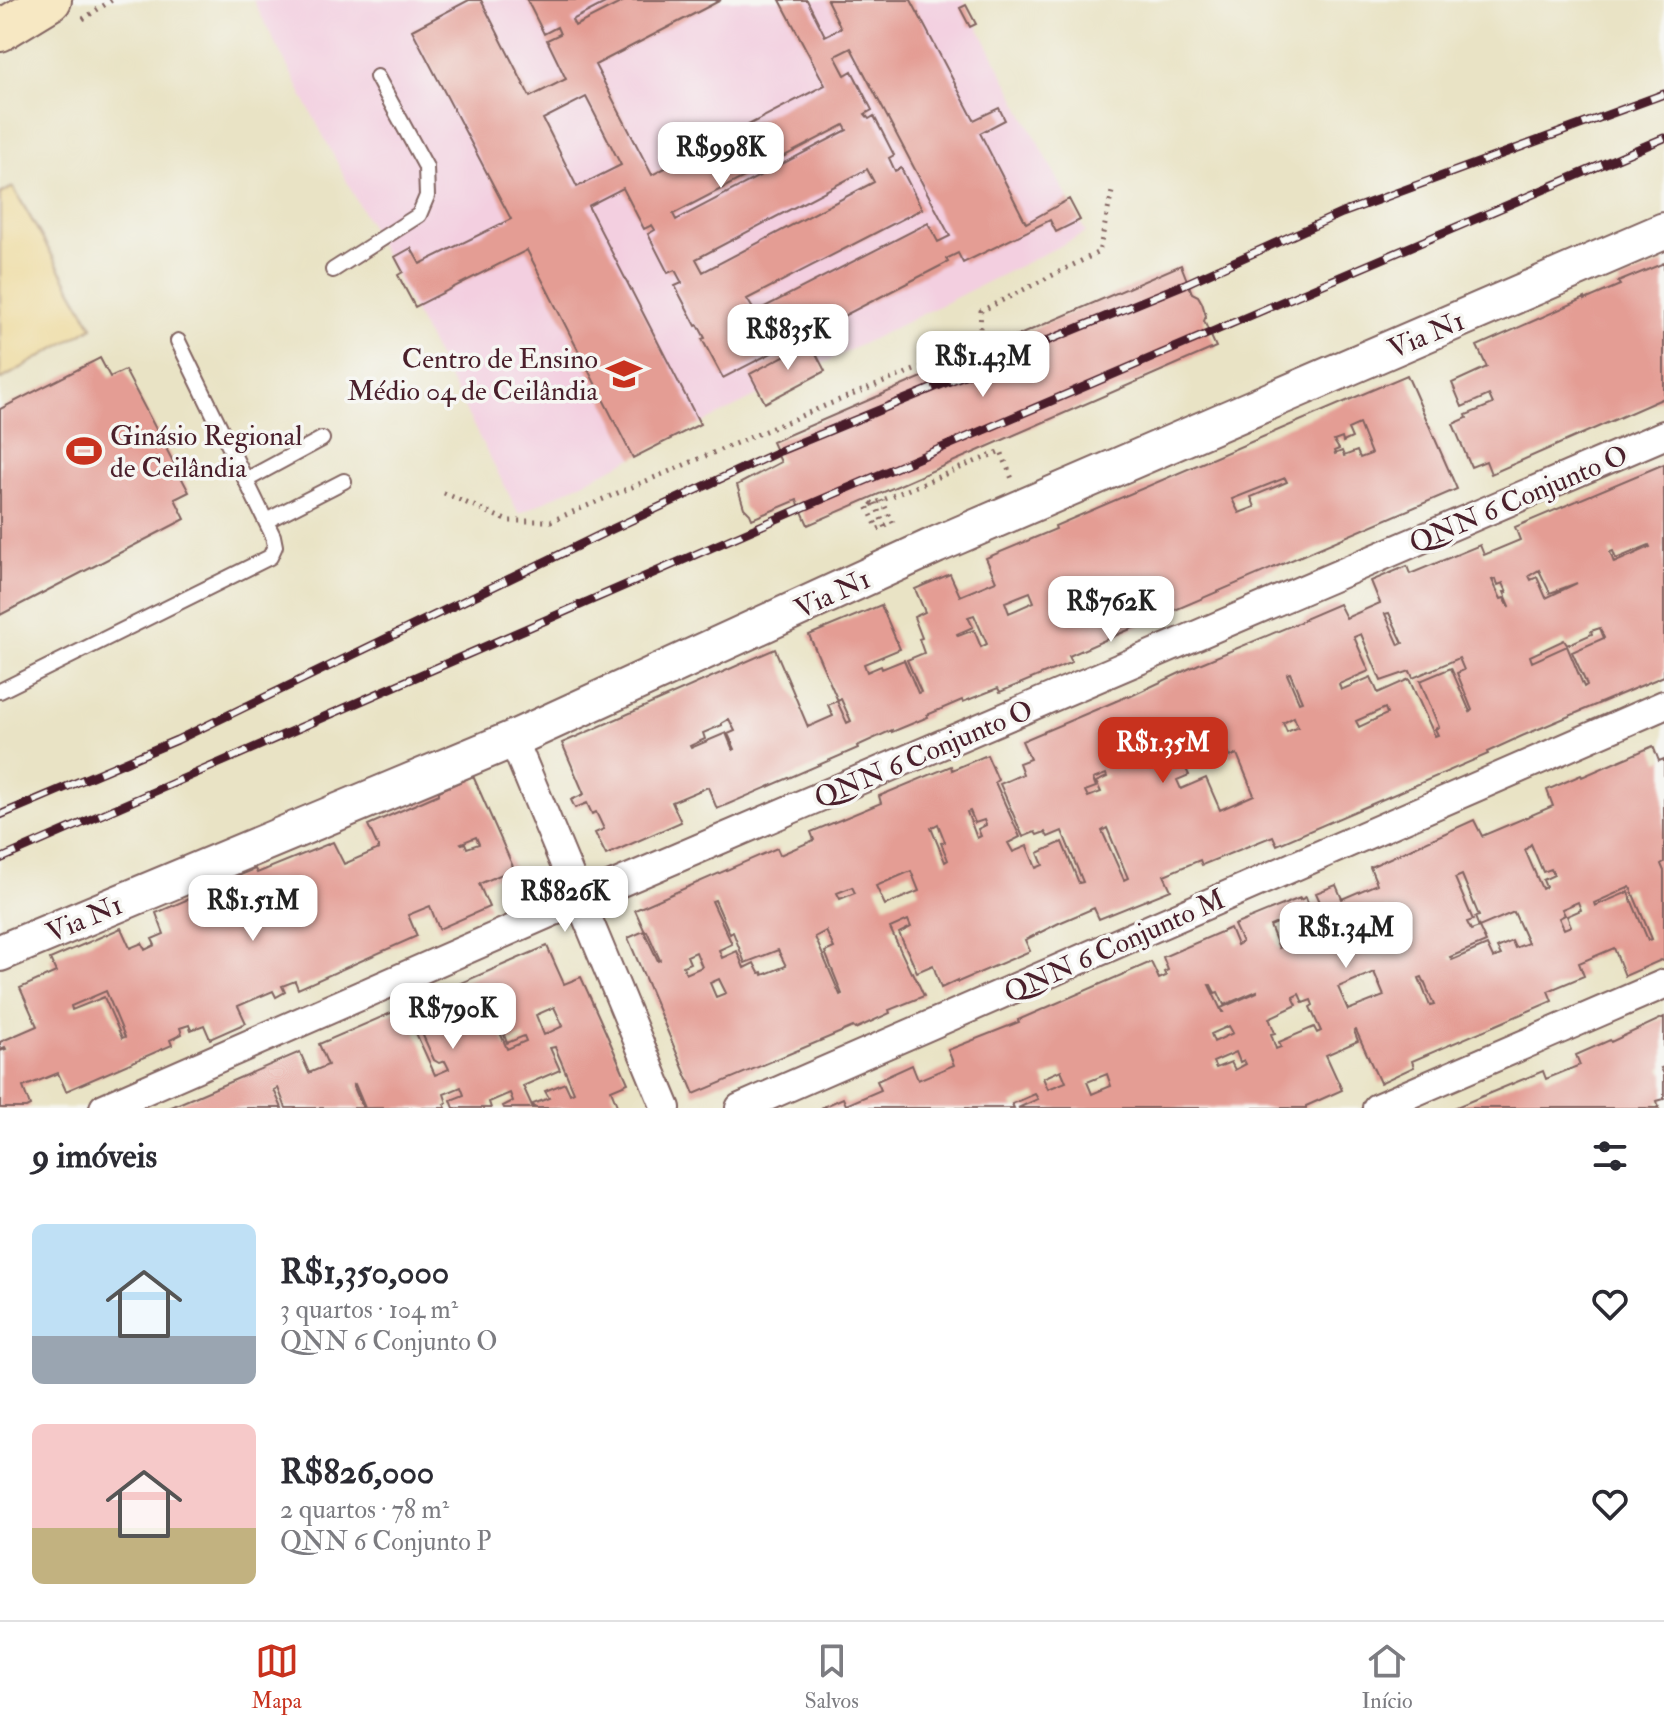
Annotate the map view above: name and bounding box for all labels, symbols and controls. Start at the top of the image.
pin: R$998K [656,122,786,190]
text: R$998K [676,132,766,164]
pin: R$835K [723,304,853,372]
street label: Via N1 [1383,304,1470,367]
text: R$835K [745,314,831,346]
pin: R$1.43M [909,331,1057,399]
text: R$1.43M [934,341,1032,373]
place label: Centro de Ensino Médio 04 de Ceilândia [347,342,598,409]
school or university icon: Centro de Ensino Médio 04 de Ceilândia [605,355,643,393]
place label: Ginásio Regional de Ceilândia [110,419,302,486]
sports icon: Ginásio Regional de Ceilândia [65,432,103,470]
street label: QNN 6 Conjunto O [1404,438,1633,561]
street label: Via N1 [789,562,876,627]
pin: R$762K [1046,576,1176,644]
text: R$762K [1066,586,1156,618]
street label: QNN 6 Conjunto O [809,693,1038,816]
pin: R$1.35M [1089,717,1237,785]
text: R$1.35M [1116,727,1210,759]
pin: R$826K [500,866,630,934]
pin: R$1.51M [179,875,327,943]
text: R$826K [520,876,610,908]
street label: QNN 6 Conjunto M [999,882,1231,1011]
text: R$1.51M [206,885,300,917]
street label: Via N1 [41,888,128,951]
pin: R$1.34M [1272,902,1420,970]
text: R$1.34M [1298,912,1394,944]
pin: R$790K [388,983,518,1051]
text: R$790K [408,993,498,1025]
icon: filters [1588,1134,1632,1178]
text: 9 imóveis [32,1135,157,1178]
text: R$1,350,000 [280,1251,449,1294]
icon: home [96,1256,192,1352]
icon: heart [1588,1282,1632,1326]
text: 3 quartos · 104 m² [280,1294,458,1326]
text: QNN 6 Conjunto O [280,1326,497,1358]
text: R$826,000 [280,1451,434,1494]
icon: home [96,1456,192,1552]
icon: heart [1588,1482,1632,1526]
text: 2 quartos · 78 m² [280,1494,449,1526]
text: QNN 6 Conjunto P [280,1526,491,1558]
tab: Mapa [251,1639,302,1715]
tab: Salvos [804,1639,859,1715]
tab: Início [1361,1639,1413,1715]

